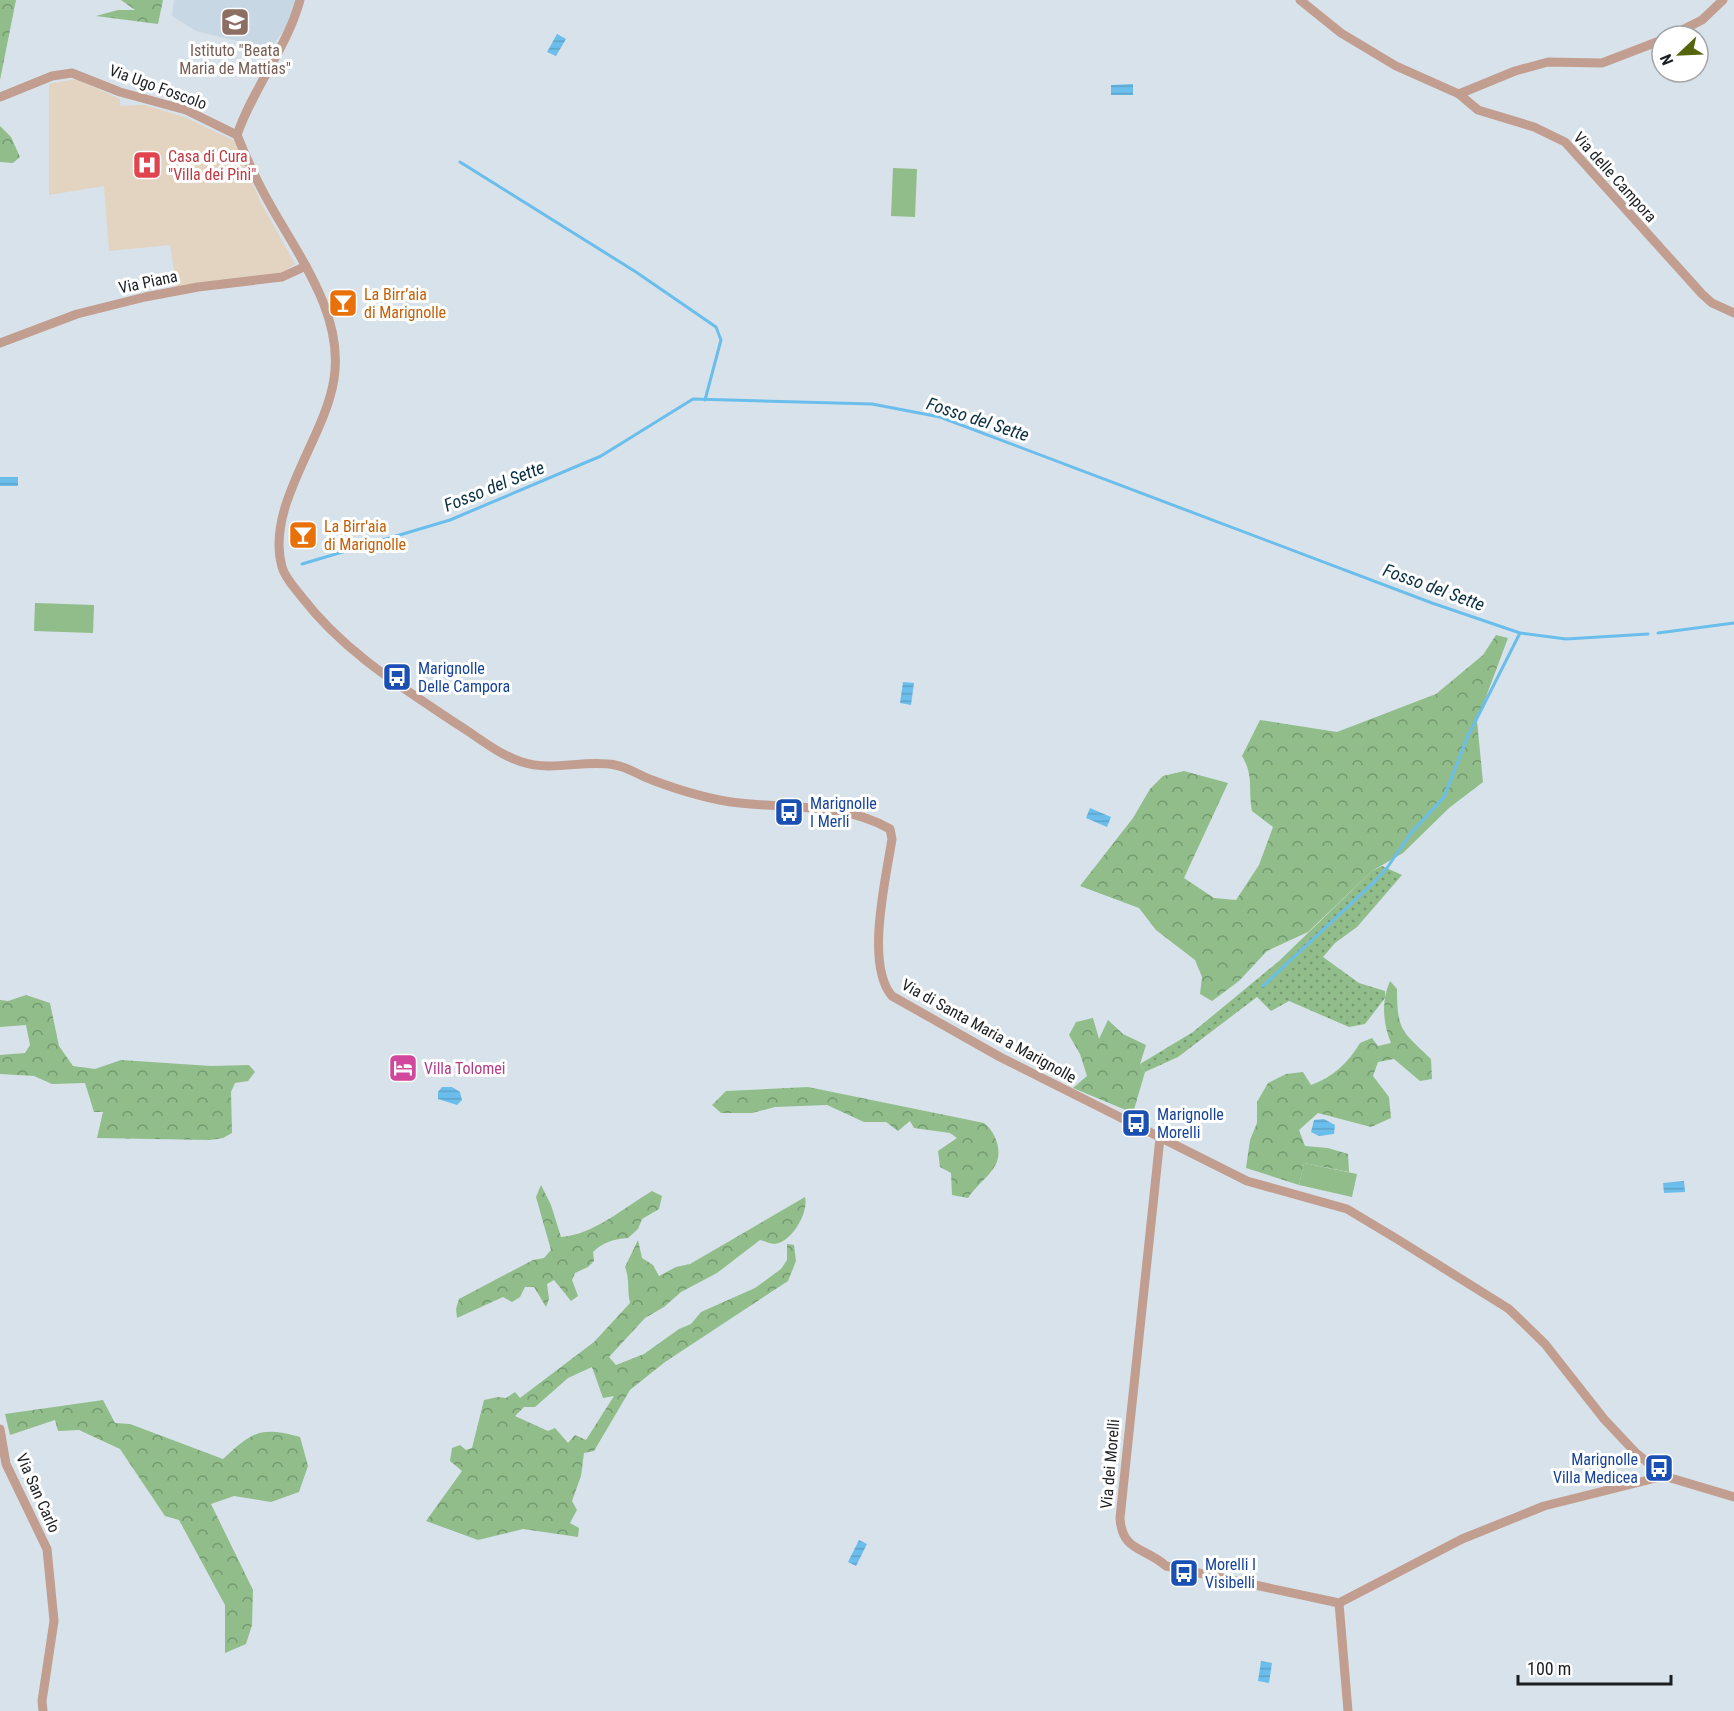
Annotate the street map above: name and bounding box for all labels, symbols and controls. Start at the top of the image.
school or university icon: Istituto "Beata Maria de Mattias" [219,6,251,38]
north arrow [1650,24,1710,84]
place label: Istituto "Beata Maria de Mattias" [179,41,291,78]
text: N [1656,51,1677,68]
street label: Via Ugo Foscolo [107,61,209,113]
street label: Via delle Campora [1570,128,1660,226]
place label: Casa di Cura "Villa dei Pini" [168,147,256,184]
hospital icon: Casa di Cura "Villa dei Pini" [131,149,163,181]
street label: Via Piana [117,267,179,297]
place label: La Birr’aia di Marignolle [364,285,446,322]
bar icon: La Birr’aia di Marignolle [327,287,359,319]
water label: Fosso del Sette [924,393,1032,445]
water label: Fosso del Sette [441,456,547,516]
place label: La Birr'aia di Marignolle [324,517,406,554]
bar icon: La Birr'aia di Marignolle [287,519,319,551]
water label: Fosso del Sette [1380,559,1488,615]
place label: Marignolle Delle Campora [418,659,510,696]
bus stop icon: Marignolle Delle Campora [381,661,413,693]
place label: Marignolle I Merli [810,794,877,831]
bus stop icon: Marignolle I Merli [773,796,805,828]
street label: Via di Santa Maria a Marignolle [898,975,1080,1087]
hotel icon: Villa Tolomei [387,1052,419,1084]
place label: Villa Tolomei [424,1059,506,1078]
place label: Marignolle Morelli [1157,1105,1224,1142]
bus stop icon: Marignolle Morelli [1120,1107,1152,1139]
street label: Via dei Morelli [1097,1418,1123,1510]
street label: Via San Carlo [12,1450,64,1536]
place label: Marignolle Villa Medicea [1553,1450,1638,1487]
bus stop icon: Marignolle Villa Medicea [1643,1452,1675,1484]
place label: Morelli I Visibelli [1205,1555,1256,1592]
bus stop icon: Morelli I Visibelli [1168,1557,1200,1589]
scale bar [1518,1648,1671,1686]
text: 100 m [1527,1658,1571,1679]

